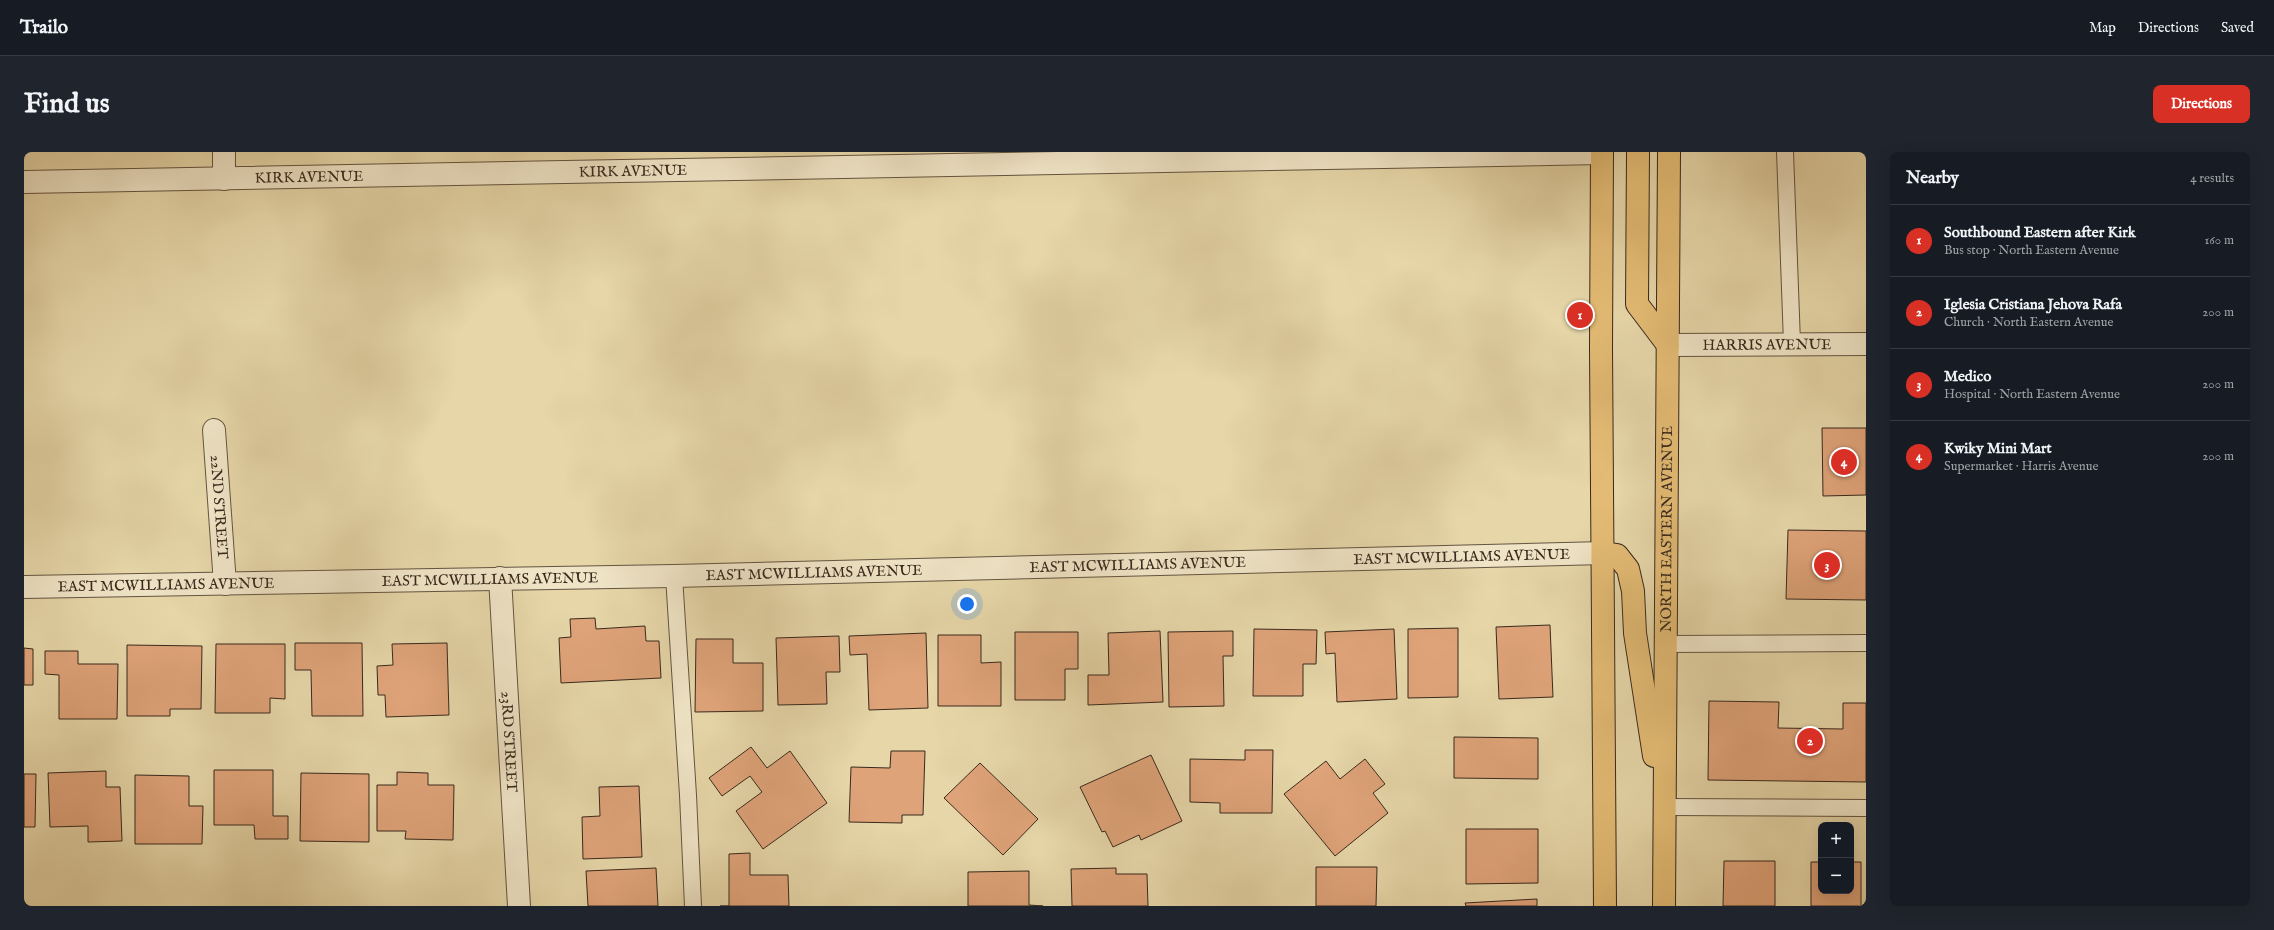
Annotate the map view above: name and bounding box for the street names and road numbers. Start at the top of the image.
street label: KIRK AVENUE [578,161,687,182]
street label: KIRK AVENUE [254,167,363,188]
street label: HARRIS AVENUE [1702,335,1832,355]
street label: NORTH EASTERN AVENUE [1657,426,1677,632]
street label: 22ND STREET [206,454,232,560]
street label: EAST MCWILLIAMS AVENUE [1353,545,1570,569]
street label: EAST MCWILLIAMS AVENUE [1029,553,1246,577]
street label: EAST MCWILLIAMS AVENUE [705,561,922,585]
street label: EAST MCWILLIAMS AVENUE [381,568,598,591]
street label: EAST MCWILLIAMS AVENUE [57,574,275,596]
street label: 23RD STREET [497,691,521,793]

